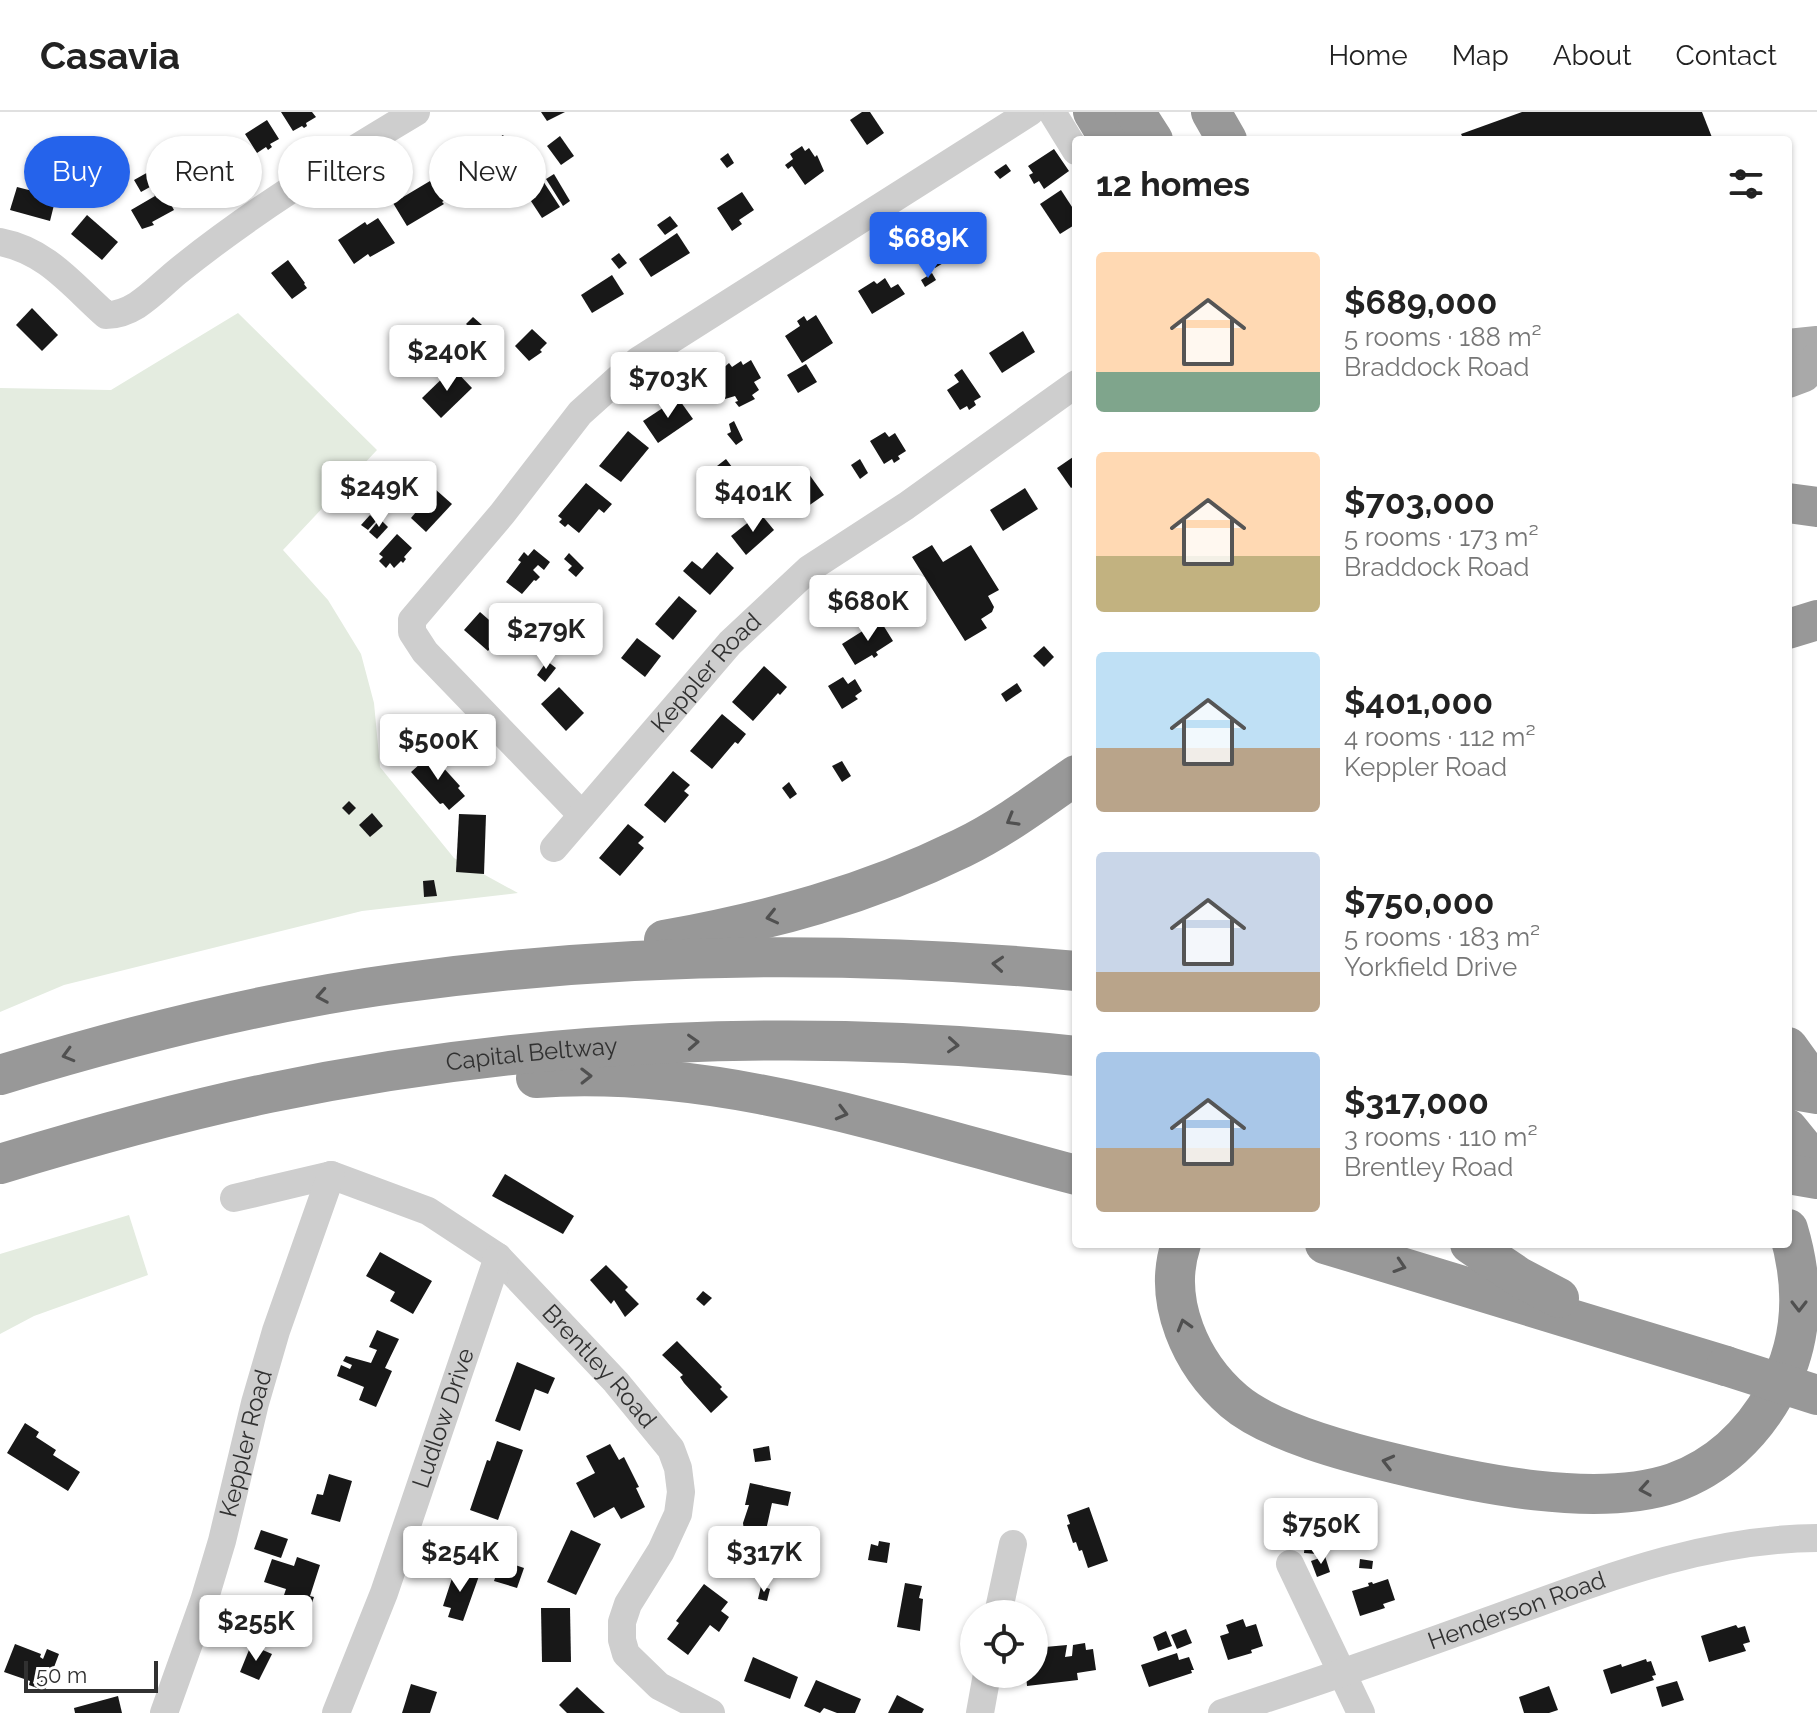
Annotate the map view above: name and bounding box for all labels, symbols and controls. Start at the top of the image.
text: Casavia [40,33,180,78]
text: Home [1328,39,1408,72]
text: Map [1452,39,1509,72]
text: About [1553,39,1632,72]
text: Contact [1676,39,1777,72]
chip: Buy [24,136,130,208]
chip: Rent [146,136,262,208]
chip: Filters [278,136,413,208]
chip: New [429,136,546,208]
icon: filters [1724,162,1768,206]
text: 12 homes [1096,164,1250,204]
pin: $689K [872,212,984,280]
text: $689K [888,223,968,253]
text: $689,000 [1344,282,1497,322]
icon: home [1160,284,1256,380]
text: 5 rooms · 188 m² [1344,322,1542,352]
pin: $240K [391,325,503,393]
text: $240K [407,336,487,366]
pin: $703K [612,352,724,420]
text: Braddock Road [1344,352,1529,382]
text: $703K [629,363,707,393]
pin: $249K [323,461,435,529]
pin: $401K [697,466,809,534]
text: $249K [340,472,418,502]
text: $401K [714,477,792,507]
text: $703,000 [1344,482,1495,522]
icon: home [1160,484,1256,580]
text: 5 rooms · 173 m² [1344,522,1538,552]
text: Braddock Road [1344,552,1529,582]
pin: $680K [812,575,924,643]
text: $680K [827,586,909,616]
pin: $279K [490,603,602,671]
street label: Keppler Road [645,607,767,738]
text: $279K [507,614,585,644]
text: $401,000 [1344,682,1493,722]
icon: home [1160,684,1256,780]
pin: $500K [382,714,494,782]
text: 4 rooms · 112 m² [1344,722,1536,752]
text: $500K [398,725,478,755]
text: Keppler Road [1344,752,1507,782]
one-way arrow [1006,810,1021,826]
text: $750,000 [1344,882,1494,922]
icon: home [1160,884,1256,980]
one-way arrow [766,908,779,925]
text: 5 rooms · 183 m² [1344,922,1540,952]
text: Yorkfield Drive [1344,952,1517,982]
one-way arrow [991,956,1004,973]
one-way arrow [315,987,328,1004]
street label: Capital Beltway [444,1031,618,1077]
one-way arrow [687,1034,700,1051]
one-way arrow [947,1037,960,1054]
one-way arrow [62,1045,76,1062]
one-way arrow [580,1067,593,1085]
text: $317,000 [1344,1082,1489,1122]
icon: home [1160,1084,1256,1180]
one-way arrow [835,1104,849,1121]
text: 3 rooms · 110 m² [1344,1122,1538,1152]
text: Brentley Road [1344,1152,1513,1182]
one-way arrow [1392,1257,1406,1273]
street label: Brentley Road [536,1298,663,1434]
one-way arrow [1790,1300,1808,1313]
one-way arrow [1176,1319,1193,1333]
street label: Ludlow Drive [406,1344,480,1492]
street label: Keppler Road [213,1366,278,1520]
one-way arrow [1382,1454,1396,1471]
one-way arrow [1638,1479,1652,1496]
pin: $750K [1265,1498,1377,1566]
text: $750K [1282,1509,1360,1539]
pin: $254K [404,1526,516,1594]
pin: $317K [708,1526,820,1594]
text: $254K [421,1537,499,1567]
text: $317K [726,1537,802,1567]
street label: Henderson Road [1424,1565,1609,1655]
pin: $255K [200,1595,312,1663]
map controls [960,1600,1048,1688]
button: locate [960,1600,1048,1688]
text: $255K [217,1606,295,1636]
scale bar [24,1657,158,1693]
text: 50 m [36,1662,87,1688]

